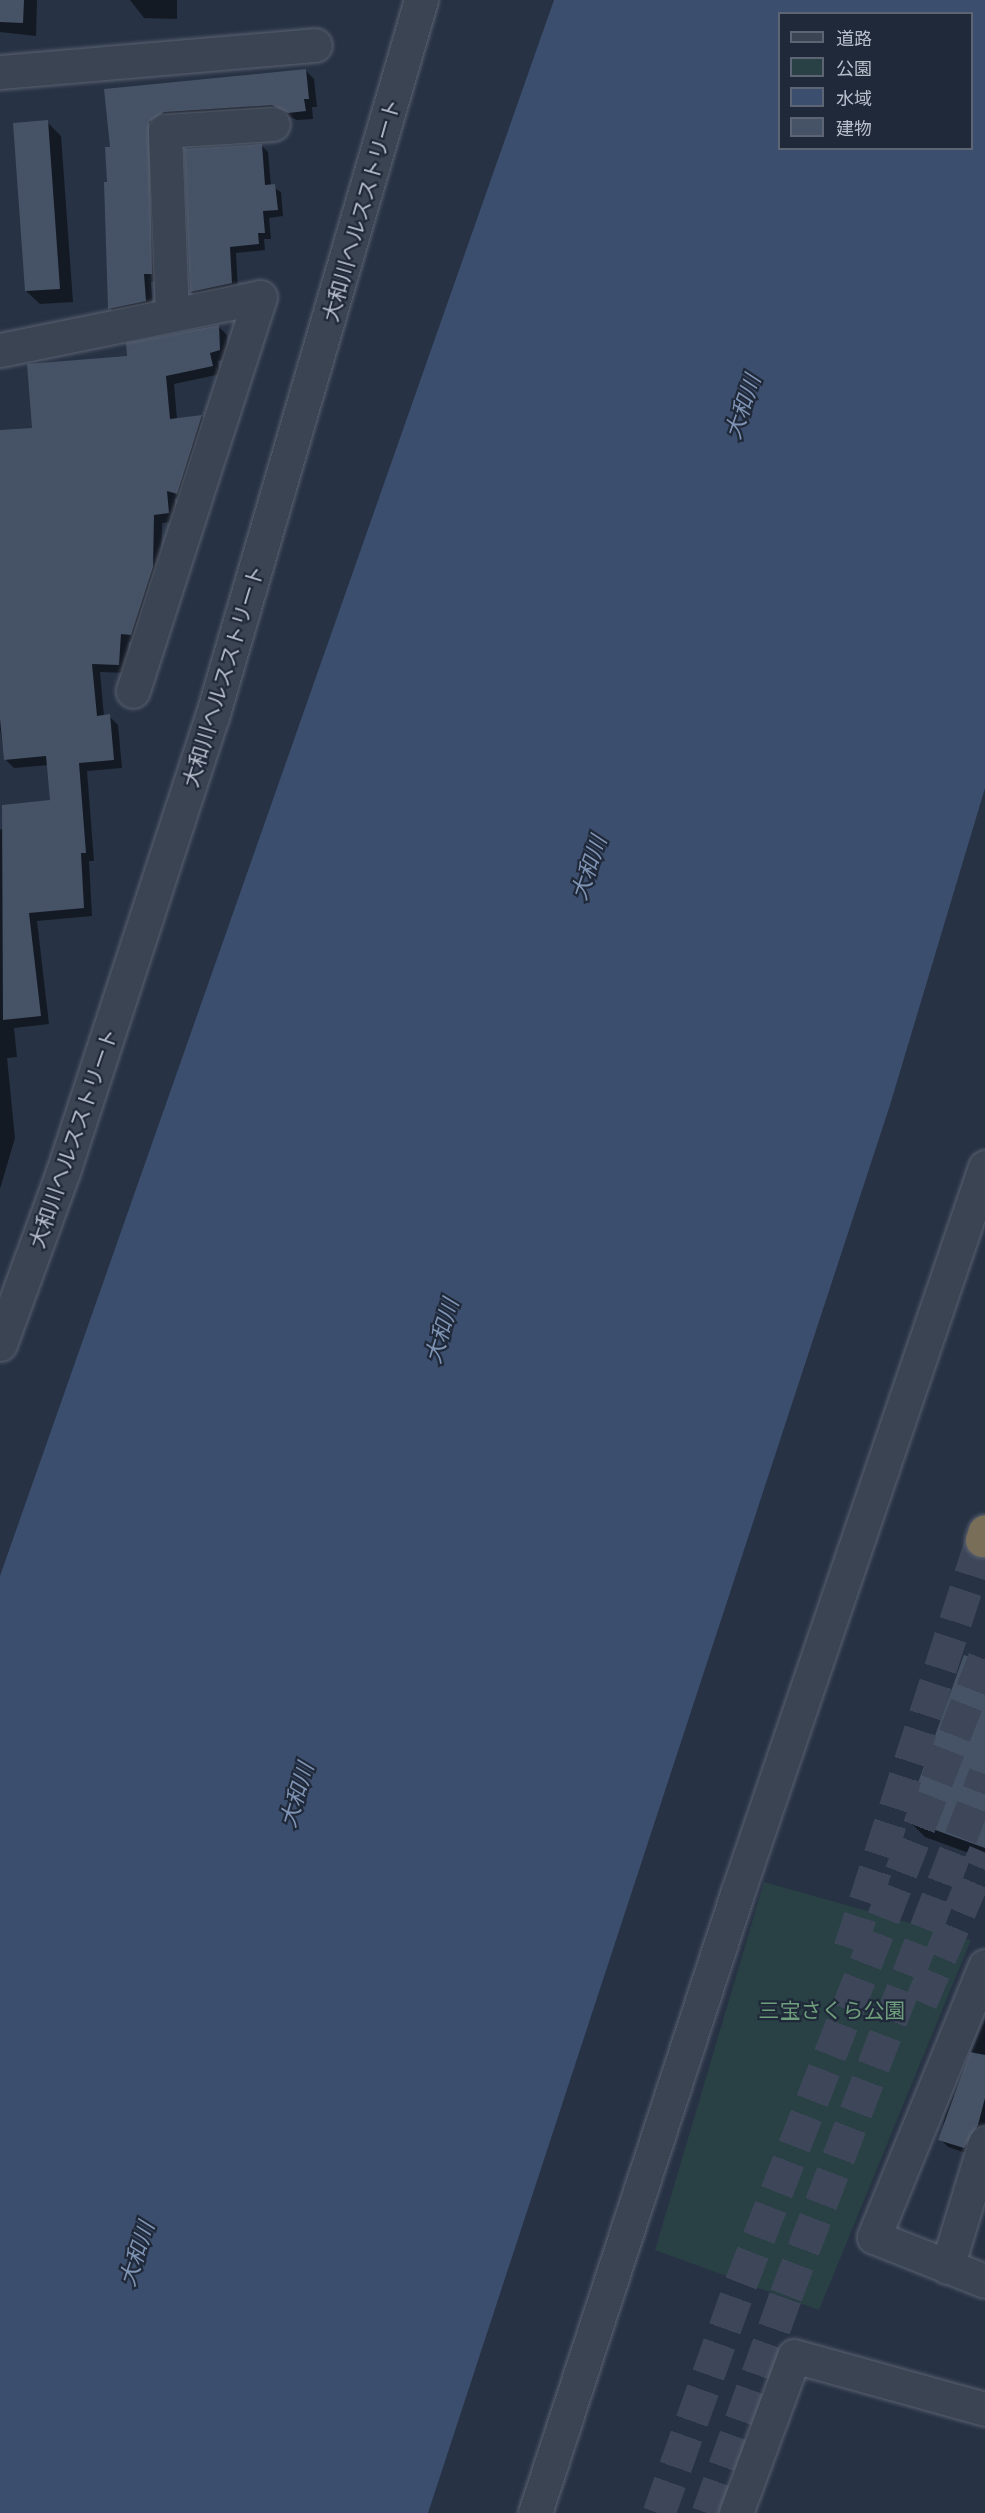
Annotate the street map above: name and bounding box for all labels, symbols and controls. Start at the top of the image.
legend [778,12,973,150]
text: 道路 [836,26,872,50]
text: 公園 [836,56,872,80]
text: 水域 [836,86,872,110]
street label: 大和川ヘルスストリート [317,96,405,324]
text: 建物 [836,116,872,140]
water label: 大和川 [720,372,766,442]
street label: 大和川ヘルスストリート [177,562,269,790]
water label: 大和川 [566,833,612,903]
street label: 大和川ヘルスストリート [23,1025,123,1251]
water label: 大和川 [420,1296,464,1366]
water label: 大和川 [275,1760,319,1830]
park label: 三宝さくら公園 [759,1997,905,2023]
water label: 大和川 [114,2219,160,2289]

